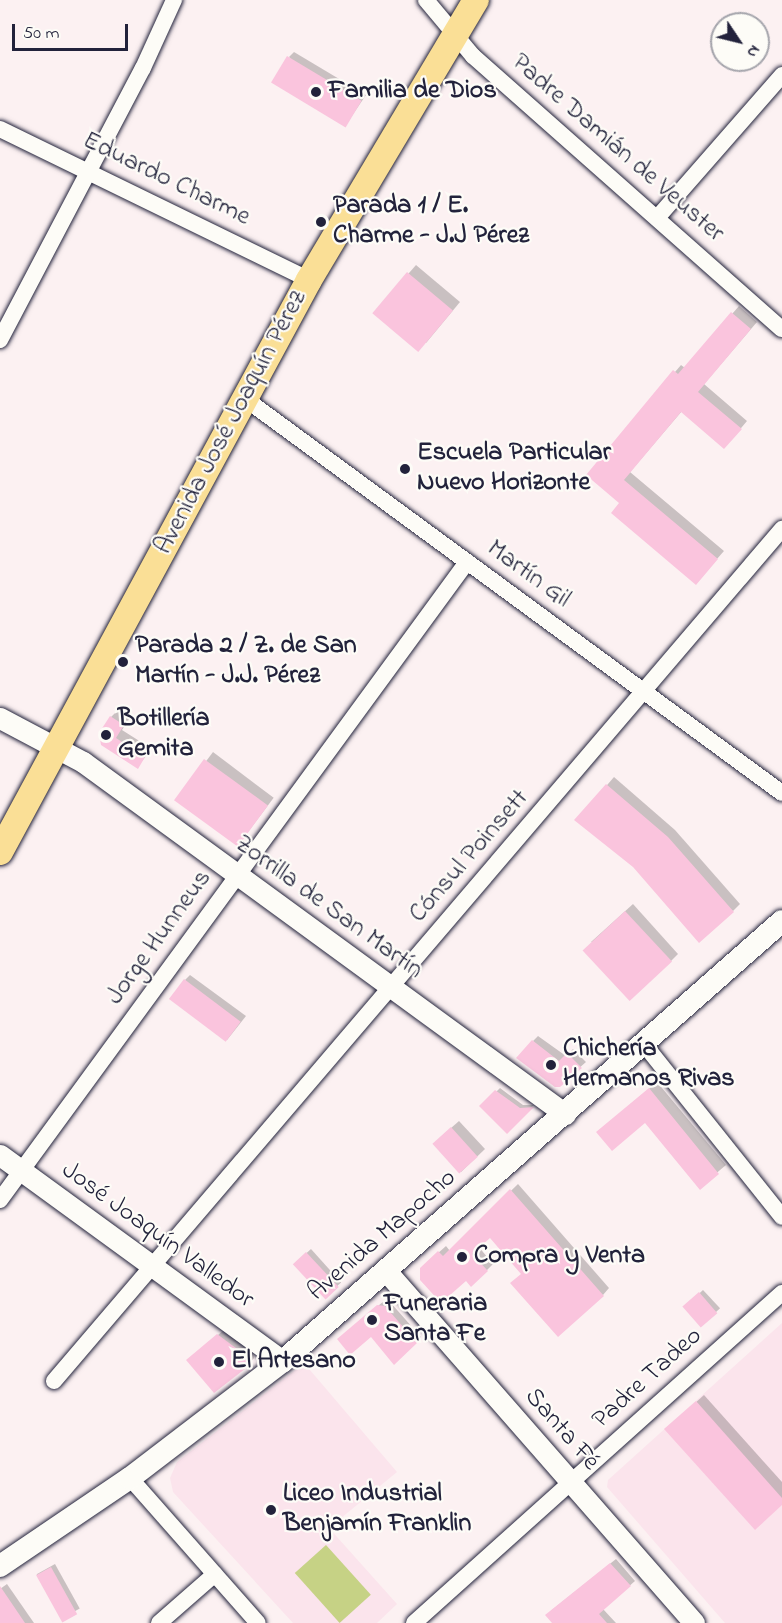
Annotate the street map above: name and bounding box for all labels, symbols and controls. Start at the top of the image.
scale bar [15,12,130,50]
north arrow [710,12,770,72]
text: 50 m [23,21,60,47]
text: N [740,40,766,62]
street label: Padre Damián de Veuster [504,48,730,250]
place label: Familia de Dios [328,76,497,108]
marker: Familia de Dios [309,85,323,99]
street label: Eduardo Charme [77,126,255,234]
place label: Parada 1 / E. Charme - J.J Pérez [333,191,529,252]
marker: Parada 1 / E. Charme - J.J Pérez [314,215,328,229]
street label: Avenida José Joaquín Pérez [149,286,315,560]
place label: Escuela Particular Nuevo Horizonte [417,438,611,500]
marker: Escuela Particular Nuevo Horizonte [398,462,412,476]
street label: Martín Gil [480,534,576,616]
place label: Parada 2 / Z. de San Martín - J.J. Pérez [135,631,357,692]
marker: Parada 2 / Z. de San Martín - J.J. Pérez [116,655,130,669]
place label: Botillería Gemita [118,704,210,766]
marker: Botillería Gemita [99,728,113,742]
street label: Cónsul Poinsett [404,784,536,930]
street label: Zorrilla de San Martín [228,829,428,987]
street label: Jorge Hunneus [101,864,219,1012]
place label: Chichería Hermanos Rivas [563,1034,734,1096]
marker: Chichería Hermanos Rivas [544,1058,558,1072]
street label: José Joaquín Valledor [55,1156,259,1316]
street label: Avenida Mapocho [303,1163,463,1309]
place label: Compra y Venta [474,1241,645,1273]
marker: Compra y Venta [455,1250,469,1264]
place label: Funeraria Santa Fe [384,1289,487,1350]
marker: Funeraria Santa Fe [365,1313,379,1327]
street label: Padre Tadeo [587,1322,709,1436]
place label: El Artesano [231,1346,356,1378]
marker: El Artesano [212,1355,226,1369]
street label: Santa Fé [517,1382,605,1478]
place label: Liceo Industrial Benjamín Franklin [283,1479,471,1540]
marker: Liceo Industrial Benjamín Franklin [264,1503,278,1517]

